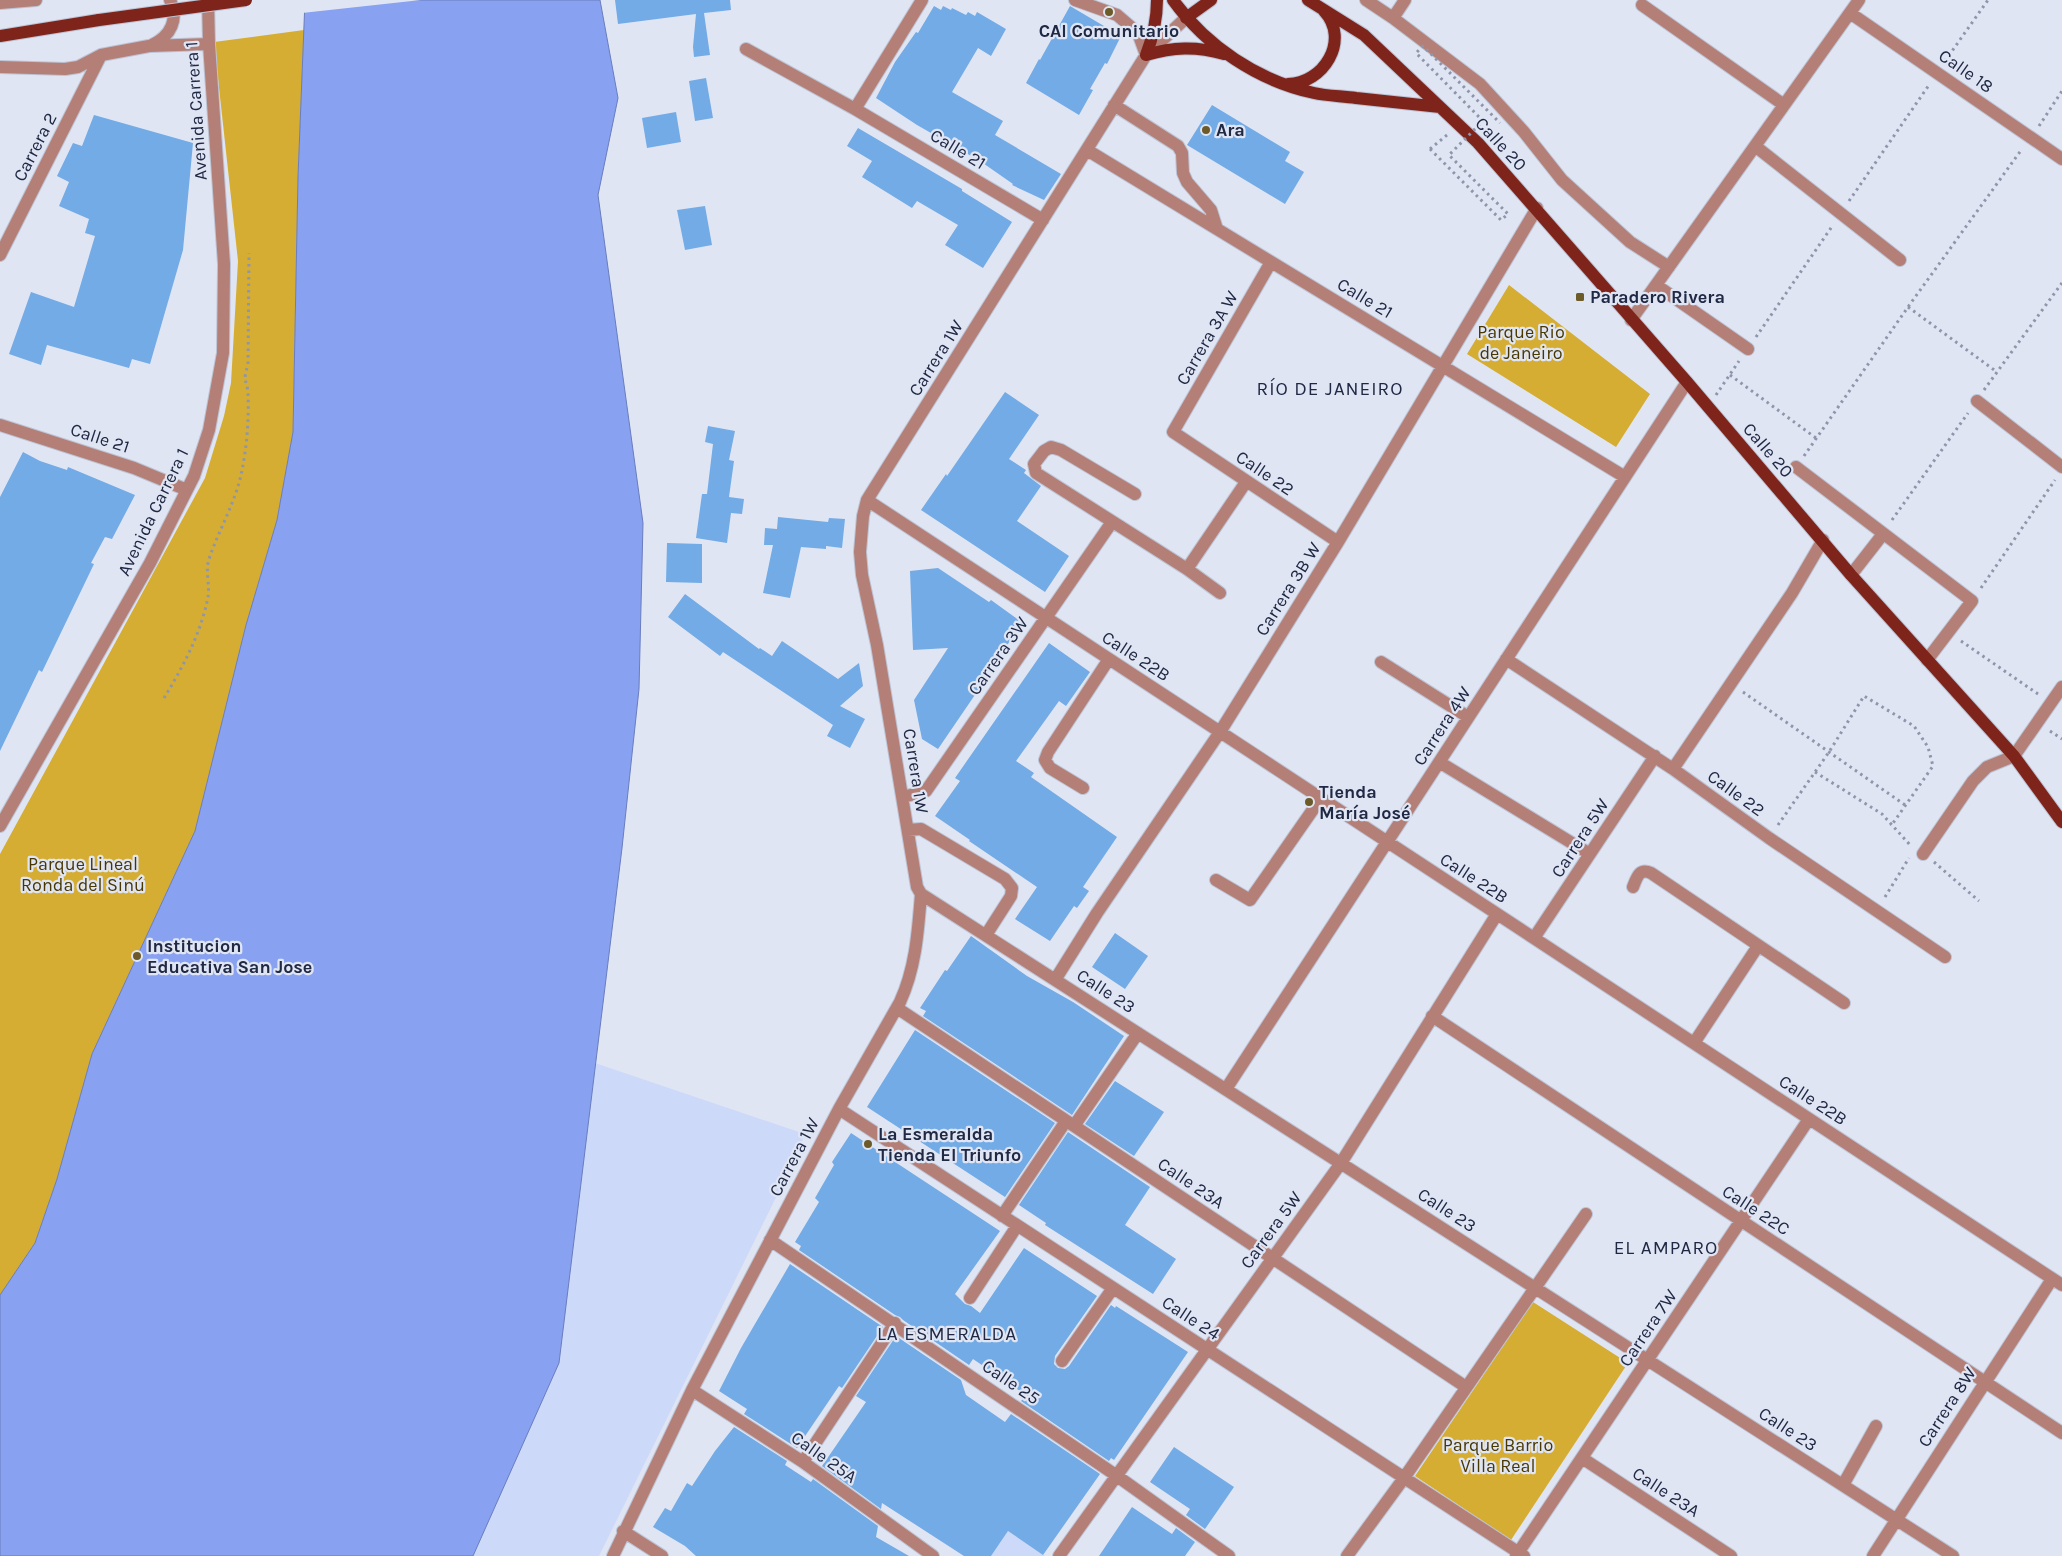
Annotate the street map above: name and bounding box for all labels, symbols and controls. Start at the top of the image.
marker: CAI Comunitario [1103,6,1115,18]
place label: CAI Comunitario [1039,20,1179,42]
street label: Avenida Carrera 1 [180,41,212,181]
street label: Calle 18 [1934,44,1998,98]
street label: Carrera 2 [8,109,62,185]
street label: Calle 20 [1471,112,1531,176]
place label: Ara [1216,119,1245,141]
street label: Calle 21 [926,124,990,174]
marker: Ara [1200,124,1212,136]
street label: Calle 21 [1333,273,1397,323]
place label: Paradero Rivera [1590,286,1725,308]
street label: Carrera 3A W [1171,287,1243,389]
marker: Paradero Rivera [1574,291,1586,303]
street label: Carrera 1W [904,316,968,400]
park label: Parque Rio de Janeiro [1477,321,1565,364]
district label: RÍO DE JANEIRO [1257,377,1403,400]
street label: Calle 21 [68,418,132,458]
street label: Calle 20 [1738,418,1798,482]
street label: Avenida Carrera 1 [113,445,193,579]
street label: Calle 22 [1232,446,1298,500]
street label: Carrera 3B W [1251,538,1325,640]
street label: Carrera 3W [963,613,1033,699]
street label: Calle 22B [1098,626,1174,686]
street label: Carrera 4W [1408,682,1476,770]
street label: Carrera 1W [898,727,934,815]
street label: Calle 22 [1703,765,1769,821]
place label: Tienda María José [1319,781,1411,824]
street label: Carrera 5W [1546,794,1614,882]
marker: Tienda María José [1303,796,1315,808]
street label: Calle 22B [1436,848,1512,908]
park label: Parque Lineal Ronda del Sinú [21,853,145,896]
place label: Institucion Educativa San Jose [147,935,312,978]
marker: Institucion Educativa San Jose [131,950,143,962]
street label: Calle 23 [1072,964,1140,1018]
street label: Calle 22B [1775,1070,1851,1130]
street label: Carrera 1W [764,1114,824,1200]
place label: La Esmeralda Tienda El Triunfo [878,1123,1021,1166]
marker: La Esmeralda Tienda El Triunfo [862,1138,874,1150]
street label: Calle 23A [1153,1153,1229,1213]
street label: Calle 22C [1718,1180,1794,1240]
street label: Calle 23 [1413,1183,1481,1237]
street label: Carrera 5W [1236,1187,1306,1273]
district label: EL AMPARO [1614,1237,1718,1259]
street label: Carrera 7W [1614,1285,1682,1371]
street label: Calle 24 [1158,1291,1224,1345]
district label: LA ESMERALDA [877,1323,1017,1345]
street label: Calle 25 [978,1355,1044,1409]
street label: Carrera 8W [1913,1363,1981,1451]
street label: Calle 23 [1754,1402,1822,1456]
street label: Calle 25A [787,1426,861,1488]
park label: Parque Barrio Villa Real [1443,1434,1553,1477]
street label: Calle 23A [1628,1462,1704,1522]

